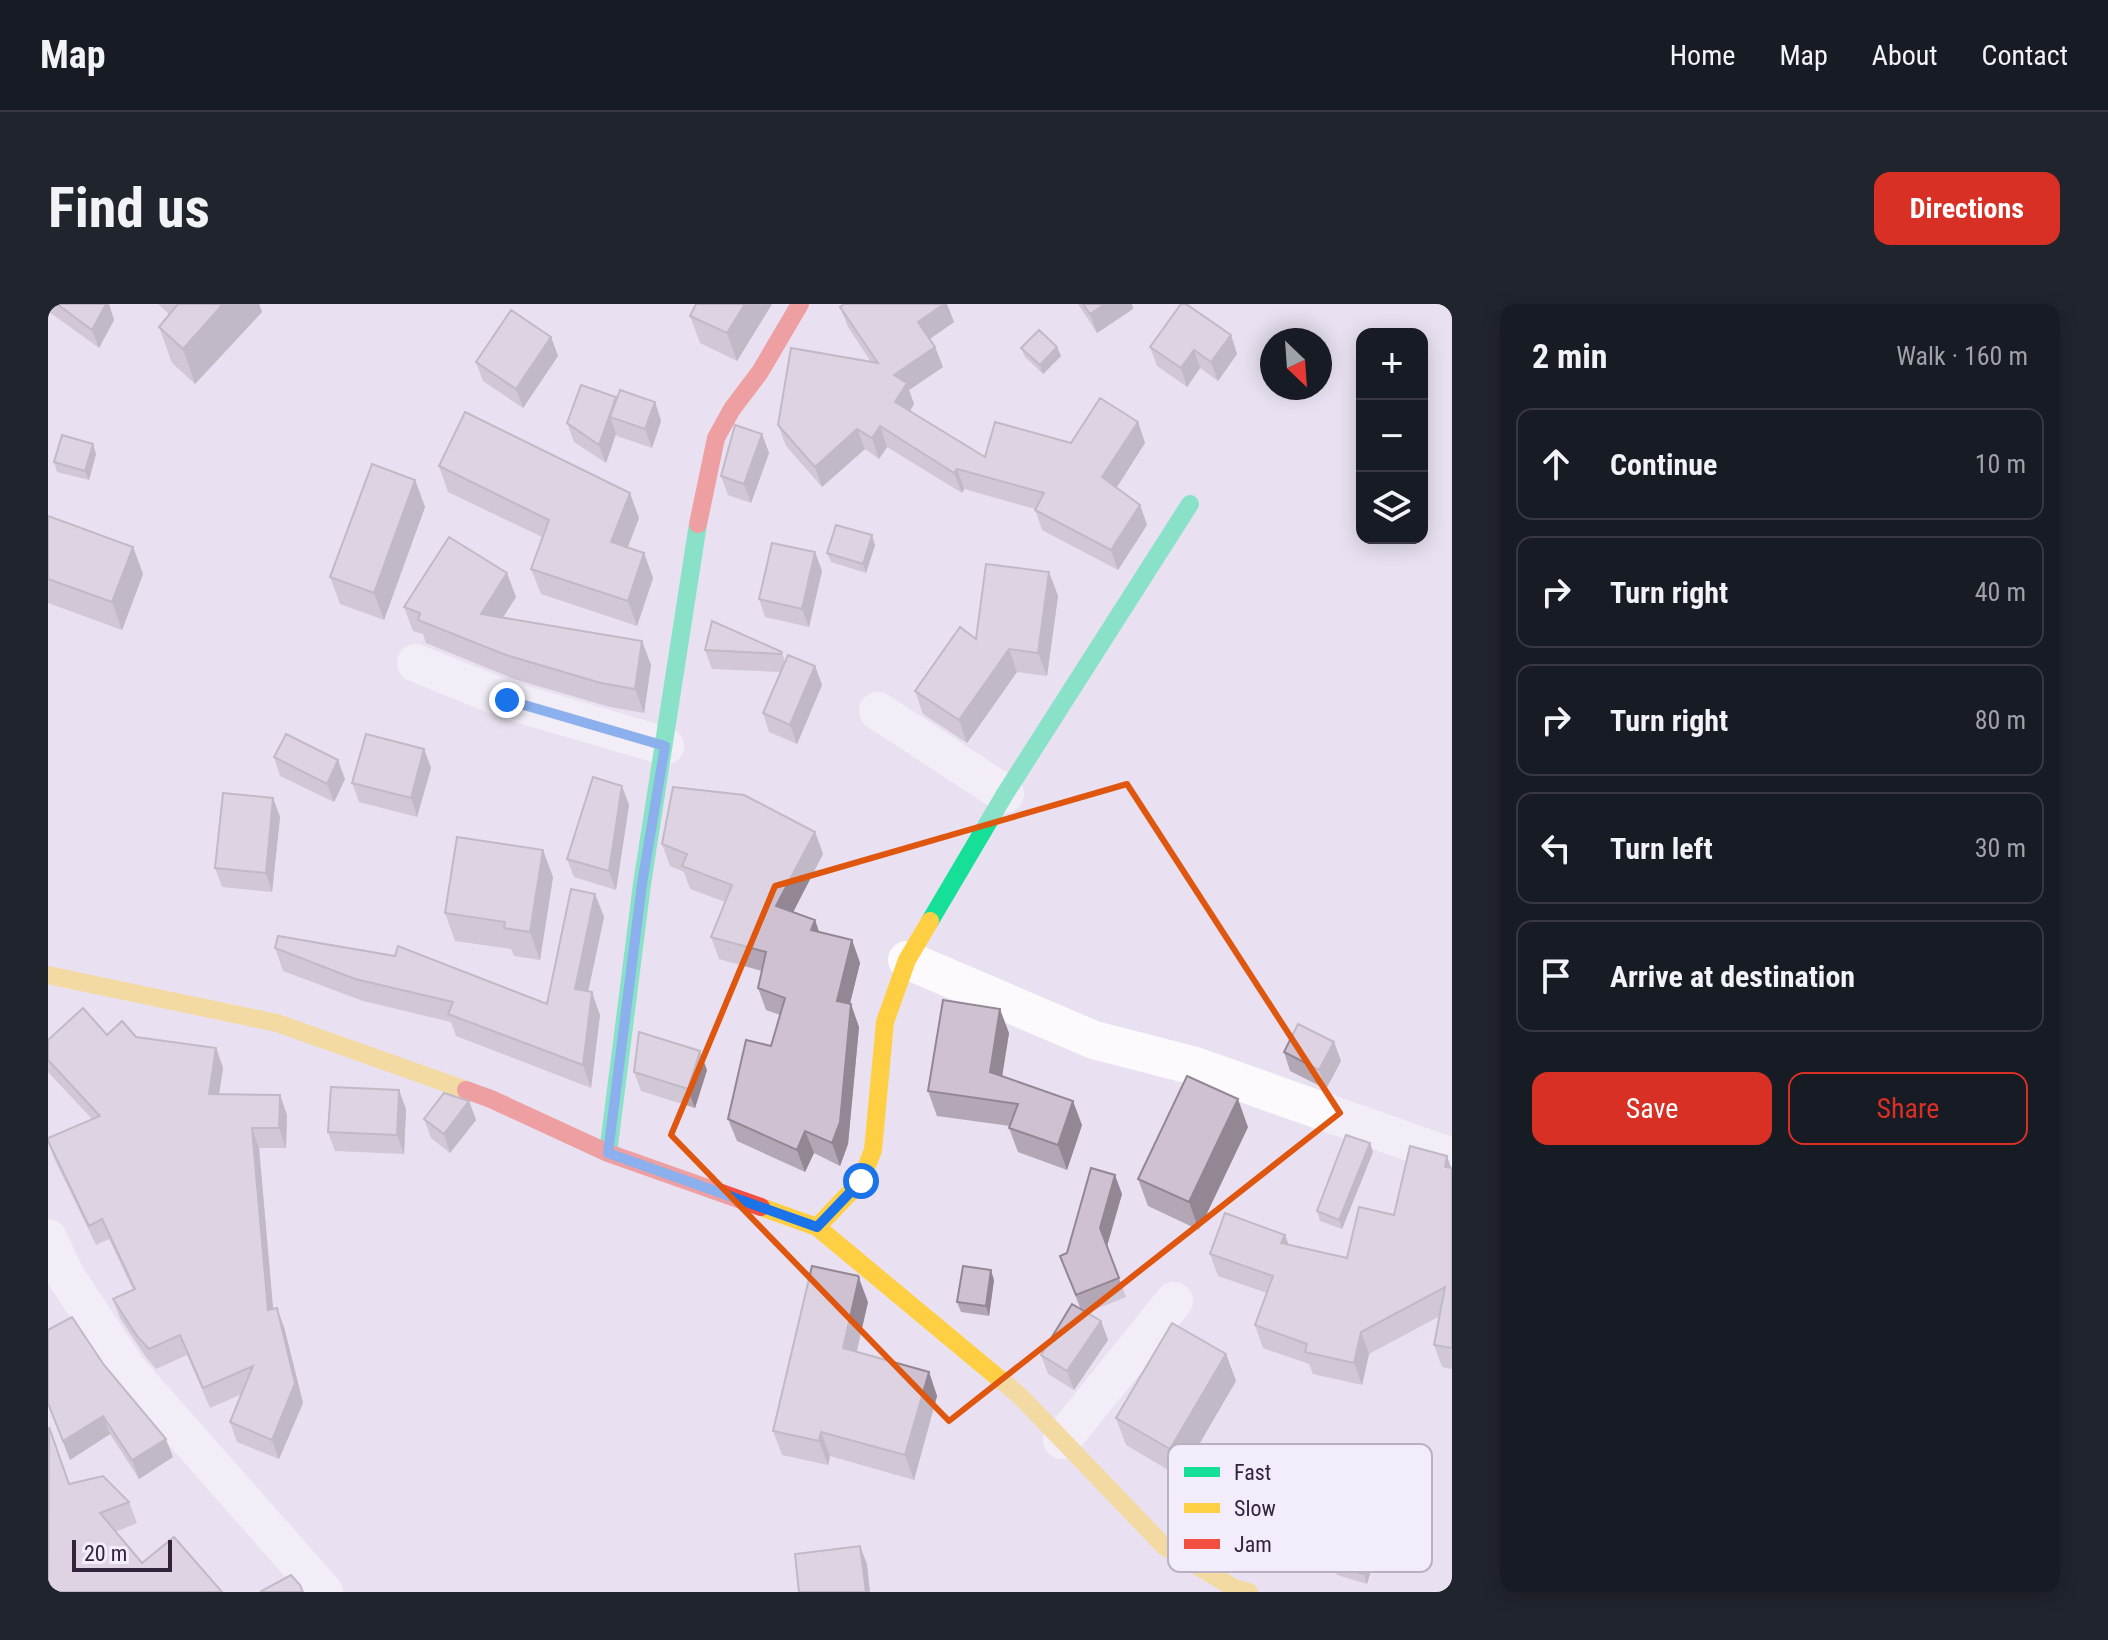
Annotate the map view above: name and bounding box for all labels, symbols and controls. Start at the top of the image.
text: Map [40,33,106,77]
text: Home [1670,39,1735,72]
text: Map [1779,39,1828,72]
text: About [1872,39,1938,72]
text: Contact [1982,39,2068,72]
button: Directions [1874,172,2060,245]
text: Find us [48,175,210,241]
north arrow [1260,328,1332,400]
map controls [1356,328,1428,544]
button: + [1356,328,1428,400]
text: 2 min [1532,336,1608,376]
text: Walk · 160 m [1896,341,2028,371]
button: − [1356,400,1428,472]
icon: ahead [1534,442,1578,486]
text: Continue [1610,447,1717,482]
text: 10 m [1975,449,2026,479]
button: layers [1356,472,1428,544]
icon: right [1534,570,1578,614]
text: Turn right [1610,575,1728,610]
text: 40 m [1975,577,2026,607]
route end [489,682,525,718]
icon: right [1534,698,1578,742]
text: Turn right [1610,703,1728,738]
text: 80 m [1975,705,2026,735]
icon: left [1534,826,1578,870]
text: Turn left [1610,831,1713,866]
text: 30 m [1975,833,2026,863]
icon: arrive [1534,954,1578,998]
text: Arrive at destination [1610,959,1855,994]
button: Save [1532,1072,1772,1145]
button: Share [1788,1072,2028,1145]
route start [843,1163,879,1199]
legend [1168,1444,1432,1572]
text: Fast [1234,1460,1271,1485]
text: Slow [1234,1496,1276,1521]
text: Jam [1234,1532,1272,1557]
scale bar [72,1536,172,1572]
text: 20 m [84,1541,127,1566]

